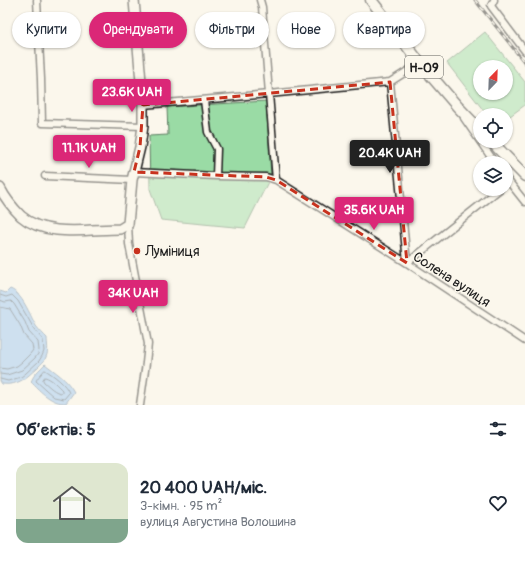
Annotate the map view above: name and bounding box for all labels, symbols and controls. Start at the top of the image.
chip: Купити [12,12,81,48]
chip: Орендувати [89,12,187,48]
chip: Фільтри [195,12,269,48]
chip: Нове [277,12,335,48]
chip: Квартира [343,12,425,48]
road number: Н-09 [405,56,443,78]
north arrow [473,60,513,100]
map controls [473,60,513,196]
pin: 23.6K UAH [86,79,178,113]
text: 23.6K UAH [102,84,162,100]
button: locate [473,108,513,148]
pin: 11.1K UAH [43,135,135,169]
text: 11.1K UAH [62,140,116,156]
pin: 20.4K UAH [344,140,436,174]
text: 20.4K UAH [359,145,421,161]
button: layers [473,156,513,196]
pin: 35.6K UAH [328,197,420,231]
text: 35.6K UAH [344,202,404,218]
place label: Луміниця [144,243,200,260]
marker: Луміниця [132,246,142,256]
street label: Солена вулиця [410,248,494,311]
pin: 34K UAH [96,280,170,314]
text: 34K UAH [108,285,158,301]
icon: filters [487,418,509,440]
text: Об’єктів: 5 [16,419,96,440]
text: 20 400 UAH/міс. [140,477,267,498]
icon: home [48,479,96,527]
icon: heart [487,492,509,514]
text: 3-кімн. · 95 m² [140,498,222,514]
text: вулиця Августина Волошина [140,514,296,530]

